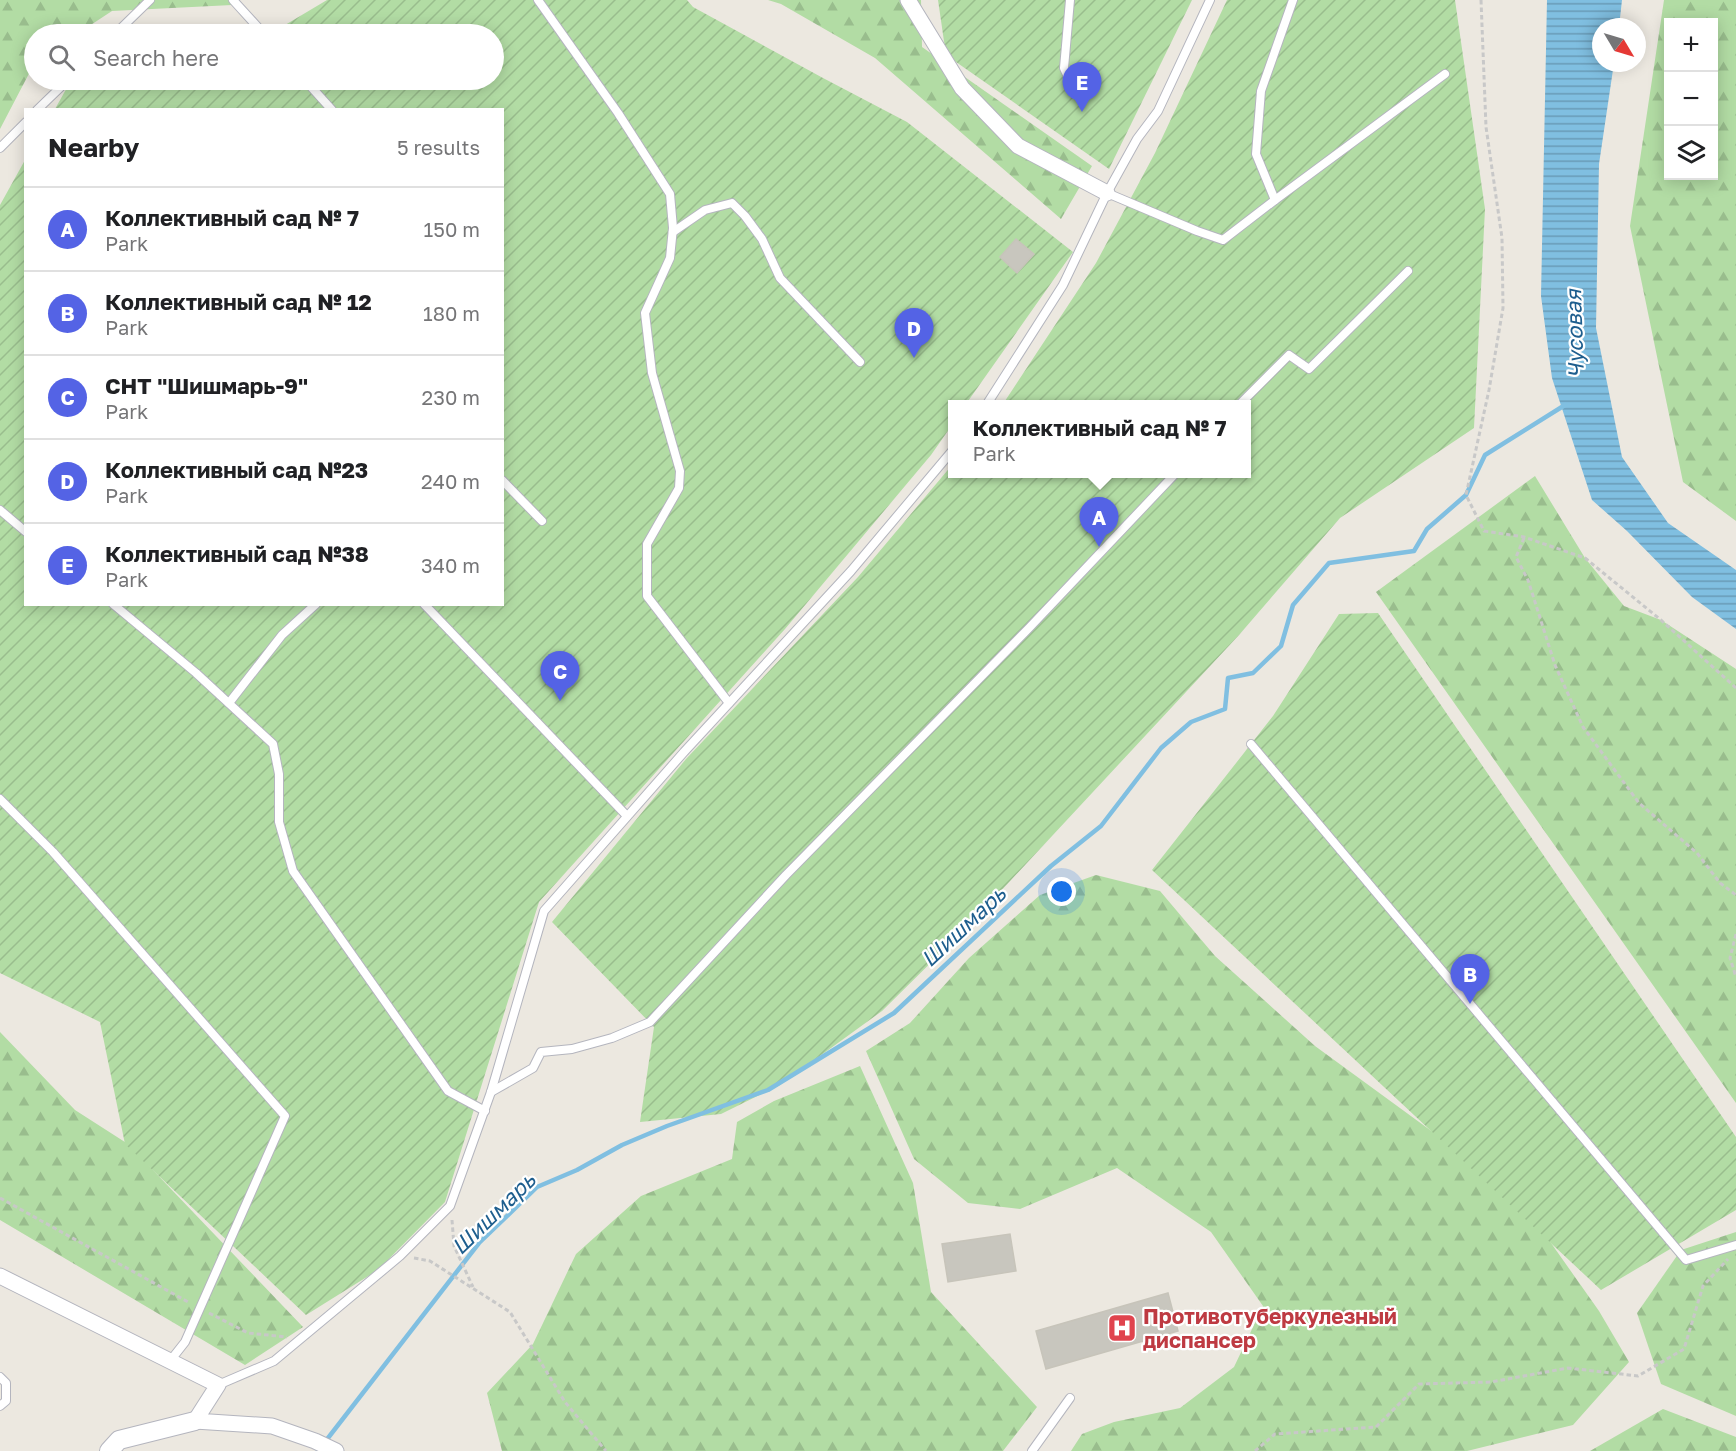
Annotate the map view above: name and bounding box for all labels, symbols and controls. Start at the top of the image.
north arrow [1592,18,1646,72]
map controls [1664,18,1718,180]
button: + [1664,18,1718,72]
search box [24,24,504,90]
icon: search [45,41,78,74]
text: Search here [93,44,219,71]
pin: E [1062,63,1102,112]
button: − [1664,72,1718,126]
button: layers [1664,126,1718,180]
text: Nearby [48,132,139,163]
text: 5 results [397,135,480,159]
text: Коллективный сад № 7 [105,204,359,231]
text: A [60,217,75,241]
text: 150 m [424,217,480,241]
text: Park [105,231,148,255]
water label: Чусовая [1559,287,1589,379]
text: Коллективный сад № 12 [105,288,372,315]
text: B [60,301,75,325]
text: 180 m [423,301,480,325]
pin: D [894,308,934,358]
text: Park [105,315,148,339]
text: СНТ "Шишмарь-9" [105,372,308,399]
text: C [60,385,75,409]
text: 230 m [422,385,480,409]
text: Park [105,399,148,423]
popup [948,400,1251,478]
text: Коллективный сад № 7 [973,414,1226,441]
text: Park [973,441,1016,465]
text: Коллективный сад №23 [105,456,368,483]
text: D [60,469,75,493]
text: 240 m [421,469,480,493]
text: Park [105,483,148,507]
pin: A [1080,498,1118,547]
text: Коллективный сад №38 [105,540,369,567]
text: E [61,553,74,577]
text: 340 m [421,553,480,577]
text: Park [105,567,148,591]
pin: C [540,652,580,701]
your location [1047,877,1076,906]
water label: Шишмарь [915,879,1012,972]
pin: B [1450,954,1490,1004]
water label: Шишмарь [446,1165,542,1260]
place label: Противотуберкулезный диспансер [1143,1303,1397,1353]
hospital icon: Противотуберкулезный диспансер [1106,1312,1138,1344]

